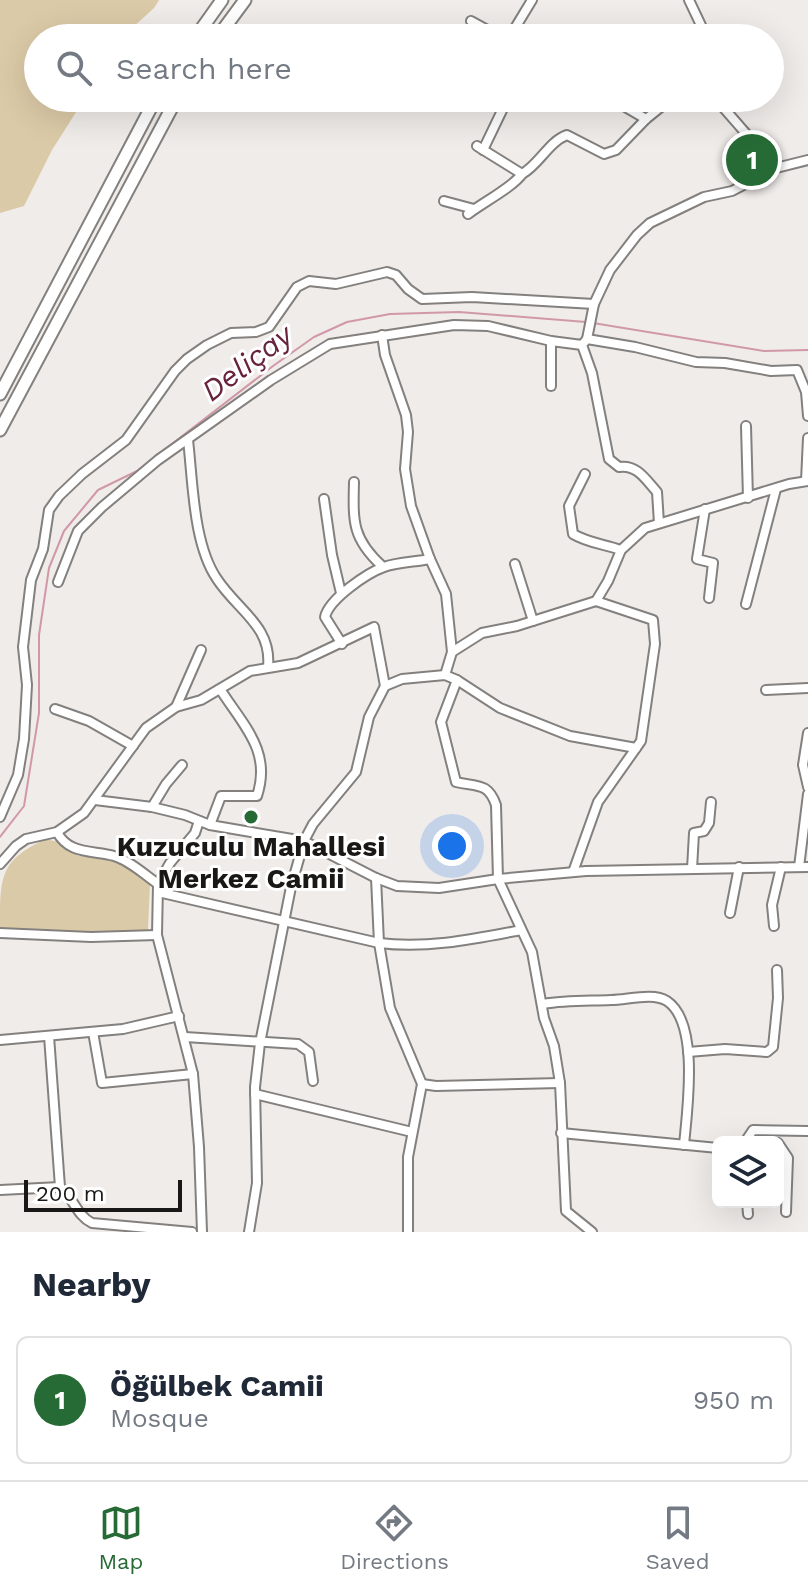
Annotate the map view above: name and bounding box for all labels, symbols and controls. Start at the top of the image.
search box [24,24,784,112]
icon: search [52,46,96,90]
text: Search here [116,51,292,86]
pin: 1 [726,130,778,190]
water label: Deliçay [194,316,301,408]
marker: Kuzuculu Mahallesi Merkez Camii [242,808,260,826]
your location [432,826,472,866]
place label: Kuzuculu Mahallesi Merkez Camii [117,830,385,895]
map controls [712,1136,784,1208]
button: layers [712,1136,784,1208]
scale bar [24,1176,182,1212]
text: 200 m [36,1181,105,1206]
text: Nearby [32,1264,151,1304]
text: Öğülbek Camii [110,1368,324,1403]
text: 1 [54,1385,66,1415]
text: 950 m [693,1385,774,1415]
text: Mosque [110,1403,209,1433]
tab: Map [98,1501,143,1574]
tab: Directions [340,1501,449,1574]
tab: Saved [646,1501,710,1574]

